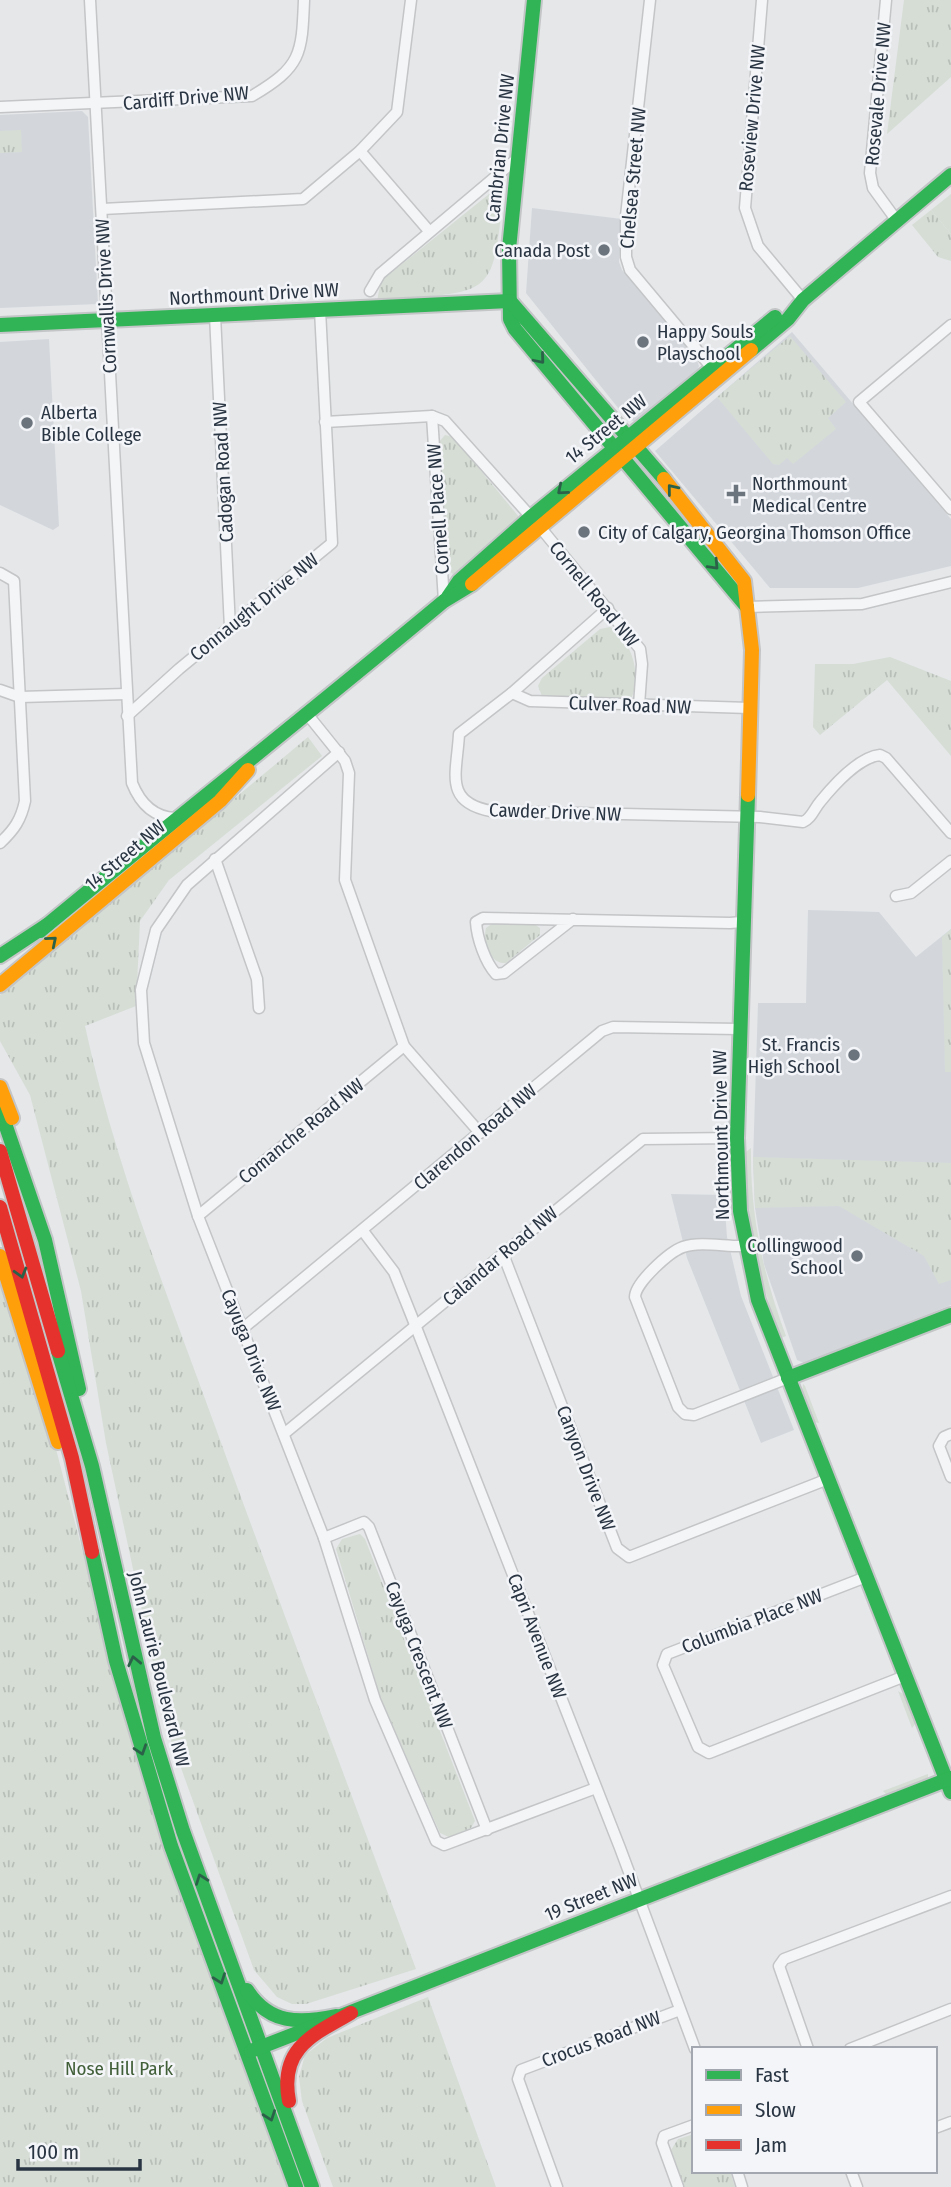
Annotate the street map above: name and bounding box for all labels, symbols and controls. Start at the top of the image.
street label: Rosevale Drive NW [860,21,896,167]
street label: Roseview Drive NW [734,44,770,192]
street label: Cambrian Drive NW [481,73,519,223]
street label: Cardiff Drive NW [122,81,250,115]
street label: Chelsea Street NW [615,106,651,250]
street label: Cornwallis Drive NW [90,218,122,374]
place label: Canada Post [494,239,591,262]
marker: Canada Post [596,242,612,258]
street label: Northmount Drive NW [168,278,340,310]
place label: Happy Souls Playschool [657,320,753,365]
marker: Happy Souls Playschool [635,334,651,350]
one-way arrow [532,350,544,363]
street label: 14 Street NW [561,389,651,469]
place label: Alberta Bible College [41,401,142,446]
street label: Cadogan Road NW [208,401,238,543]
marker: Alberta Bible College [19,415,35,431]
street label: Cornell Place NW [422,443,454,575]
place label: Northmount Medical Centre [752,472,867,517]
one-way arrow [557,482,570,494]
one-way arrow [668,484,680,497]
marker: Northmount Medical Centre [726,484,746,504]
place label: City of Calgary, Georgina Thomson Office [598,521,911,544]
marker: City of Calgary, Georgina Thomson Office [576,524,592,540]
street label: Cornell Road NW [544,536,644,652]
street label: Connaught Drive NW [185,548,323,666]
one-way arrow [706,557,719,570]
street label: Culver Road NW [568,691,692,719]
street label: Cawder Drive NW [489,798,621,826]
street label: 14 Street NW [80,815,170,895]
one-way arrow [44,937,57,949]
place label: St. Francis High School [748,1033,840,1078]
marker: St. Francis High School [846,1047,862,1063]
street label: Northmount Drive NW [708,1050,734,1220]
street label: Comanche Road NW [234,1073,368,1189]
street label: Clarendon Road NW [409,1079,541,1195]
street label: Calandar Road NW [438,1201,562,1311]
place label: Collingwood School [747,1234,843,1279]
marker: Collingwood School [849,1248,865,1264]
one-way arrow [12,1266,27,1278]
street label: Cayuga Drive NW [216,1286,286,1414]
street label: Canyon Drive NW [552,1402,620,1534]
street label: John Laurie Boulevard NW [124,1569,194,1769]
street label: Capri Avenue NW [503,1570,571,1702]
street label: Cayuga Crescent NW [380,1578,458,1732]
street label: Columbia Place NW [678,1584,826,1658]
one-way arrow [128,1655,143,1667]
one-way arrow [132,1744,147,1756]
street label: 19 Street NW [541,1868,641,1926]
one-way arrow [195,1873,209,1885]
one-way arrow [212,1972,226,1984]
street label: Crocus Road NW [538,2006,664,2072]
legend [692,2047,937,2173]
park label: Nose Hill Park [65,2057,173,2080]
text: Fast [755,2062,789,2088]
text: Slow [755,2097,796,2123]
one-way arrow [262,2110,276,2122]
scale bar [18,2128,140,2172]
text: Jam [755,2132,787,2158]
text: 100 m [28,2139,79,2165]

